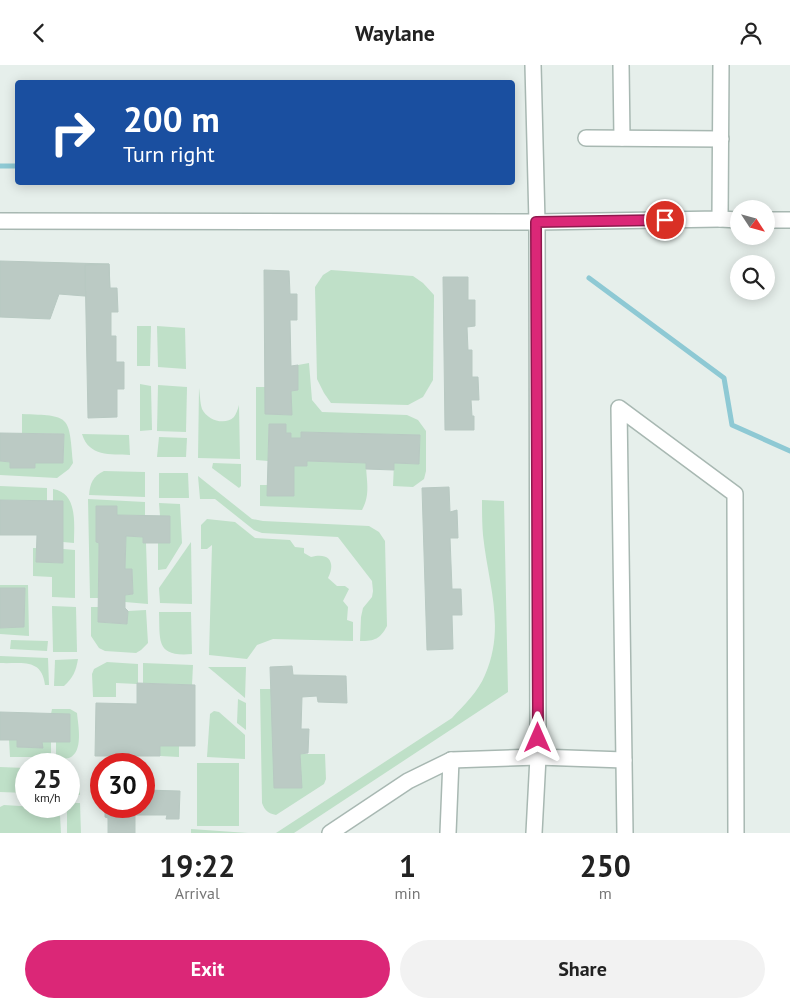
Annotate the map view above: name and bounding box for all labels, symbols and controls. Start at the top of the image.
icon: back [25,19,53,47]
text: Waylane [355,19,435,47]
icon: person [737,19,765,47]
text: 200 m [123,96,220,142]
icon: right [40,100,105,165]
text: Turn right [123,140,215,168]
pin [644,199,686,241]
north arrow [730,200,775,245]
map controls [730,200,775,300]
icon: arrive [651,206,679,234]
button: search [730,255,775,300]
position arrow [511,711,563,763]
speed limit sign: 30 [90,753,155,818]
text: 25 [33,763,62,795]
text: km/h [34,790,61,805]
text: 19:22 [159,846,235,885]
text: 1 [399,846,416,885]
text: 250 [580,846,631,885]
text: Arrival [175,883,220,903]
text: min [395,883,421,903]
text: m [599,883,612,903]
button: Exit [25,940,390,998]
button: Share [400,940,765,998]

